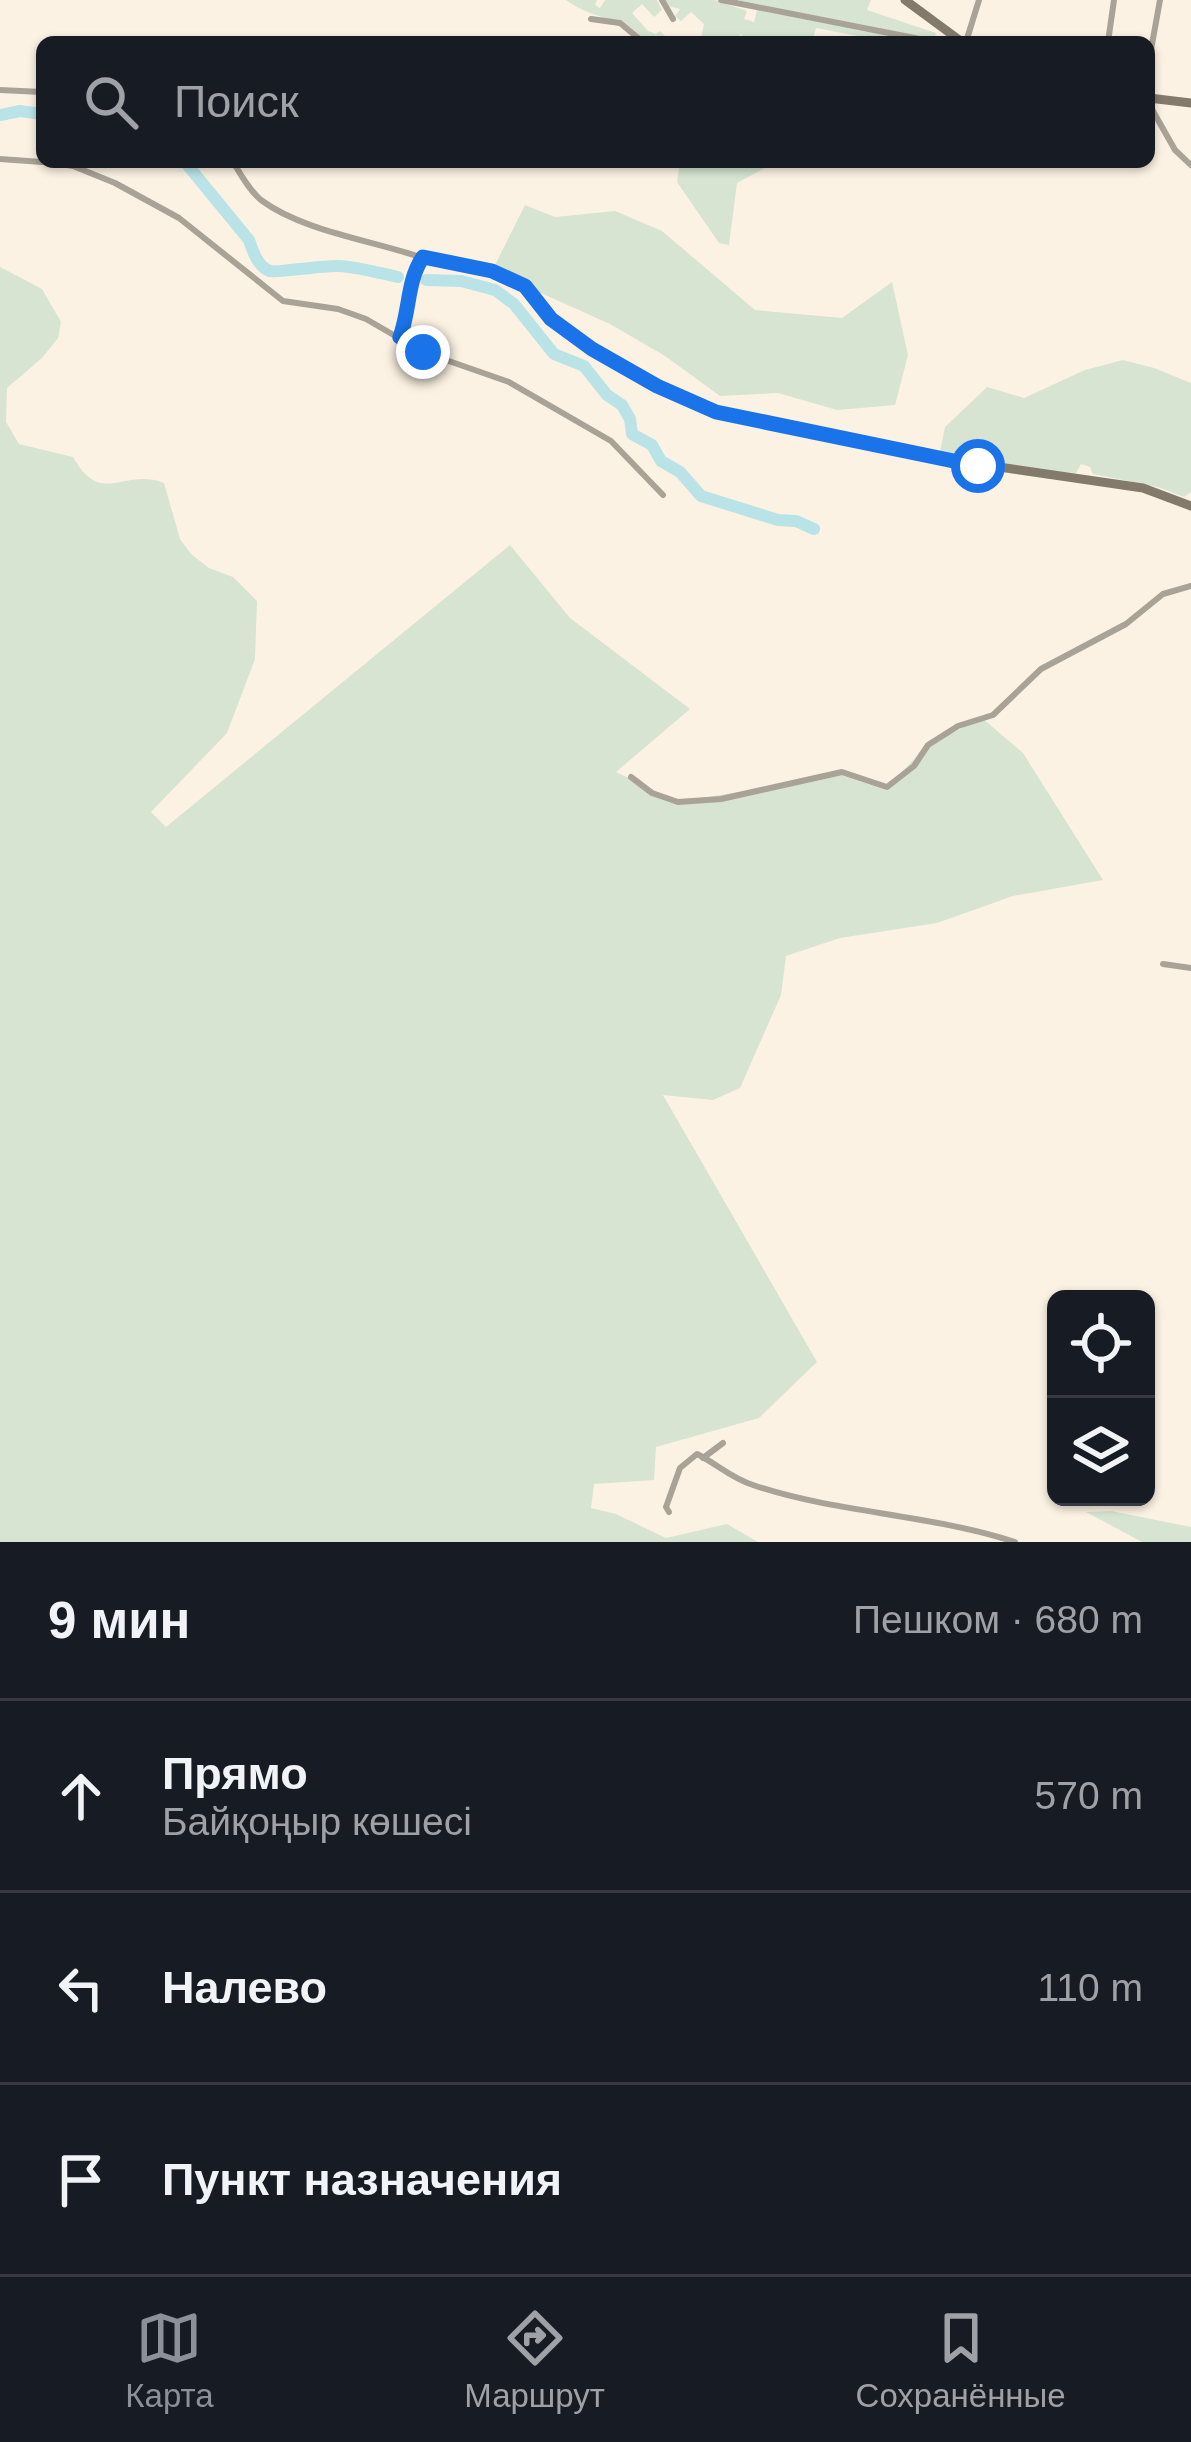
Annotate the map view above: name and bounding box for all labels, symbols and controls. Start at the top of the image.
search box [36,36,1155,168]
icon: search [78,69,144,135]
text: Поиск [174,76,299,127]
route end [396,325,450,379]
route start [951,439,1005,493]
map controls [1047,1290,1155,1506]
button: locate [1047,1290,1155,1398]
button: layers [1047,1398,1155,1506]
text: 9 мин [48,1592,190,1649]
text: Пешком · 680 m [853,1598,1143,1641]
text: Прямо [162,1748,308,1799]
icon: ahead [48,1763,114,1829]
text: 570 m [1035,1774,1143,1817]
text: Байқоңыр көшесі [162,1800,472,1843]
icon: left [48,1955,114,2021]
text: Налево [162,1962,327,2013]
text: 110 m [1038,1966,1143,2009]
icon: arrive [48,2147,114,2213]
text: Пункт назначения [162,2154,562,2205]
tab: Карта [125,2305,214,2415]
tab: Маршрут [464,2305,605,2415]
tab: Сохранённые [856,2305,1066,2415]

